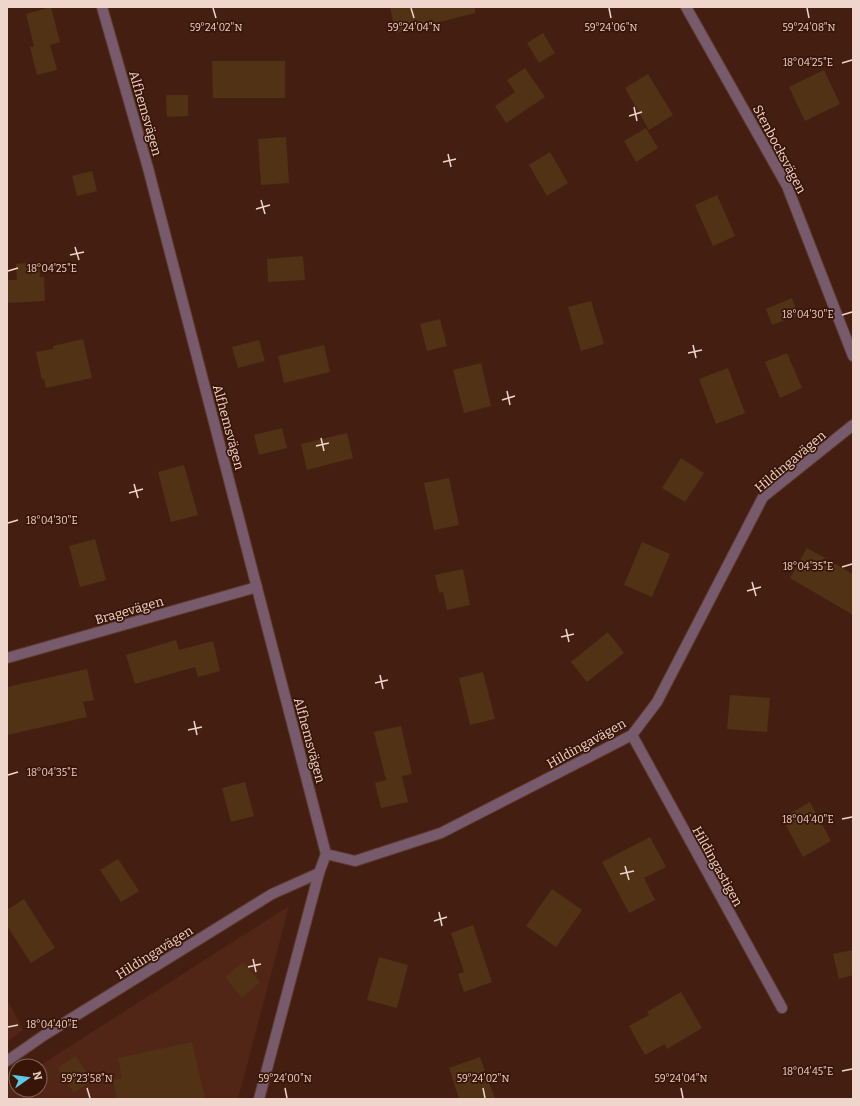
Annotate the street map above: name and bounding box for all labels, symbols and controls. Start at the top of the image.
text: 59°24'02"N [190,22,242,34]
text: 59°24'04"N [387,22,441,34]
text: 59°24'06"N [584,22,638,34]
text: 59°24'08"N [783,22,836,34]
text: 18°04'25"E [783,57,833,69]
street label: Alfhemsvägen [126,69,165,158]
street label: Stenbocksvägen [750,102,810,197]
text: 18°04'25"E [27,263,77,275]
text: 18°04'30"E [782,309,834,321]
street label: Alfhemsvägen [210,383,247,472]
street label: Hildingavägen [752,427,829,495]
text: 18°04'30"E [26,515,78,527]
text: 18°04'35"E [783,561,833,573]
street label: Bragevägen [93,593,166,627]
street label: Alfhemsvägen [291,696,328,785]
street label: Hildingavägen [544,715,629,771]
text: 18°04'35"E [27,767,77,779]
text: 18°04'40"E [782,814,834,826]
street label: Hildingastigen [689,824,746,910]
street label: Hildingavägen [113,922,196,982]
text: 18°04'40"E [26,1019,78,1031]
north arrow [8,1058,48,1098]
text: 18°04'45"E [783,1066,833,1078]
text: N [30,1070,45,1082]
text: 59°23'58"N [61,1073,113,1085]
text: 59°24'00"N [258,1073,312,1085]
text: 59°24'02"N [457,1073,509,1085]
text: 59°24'04"N [654,1073,708,1085]

